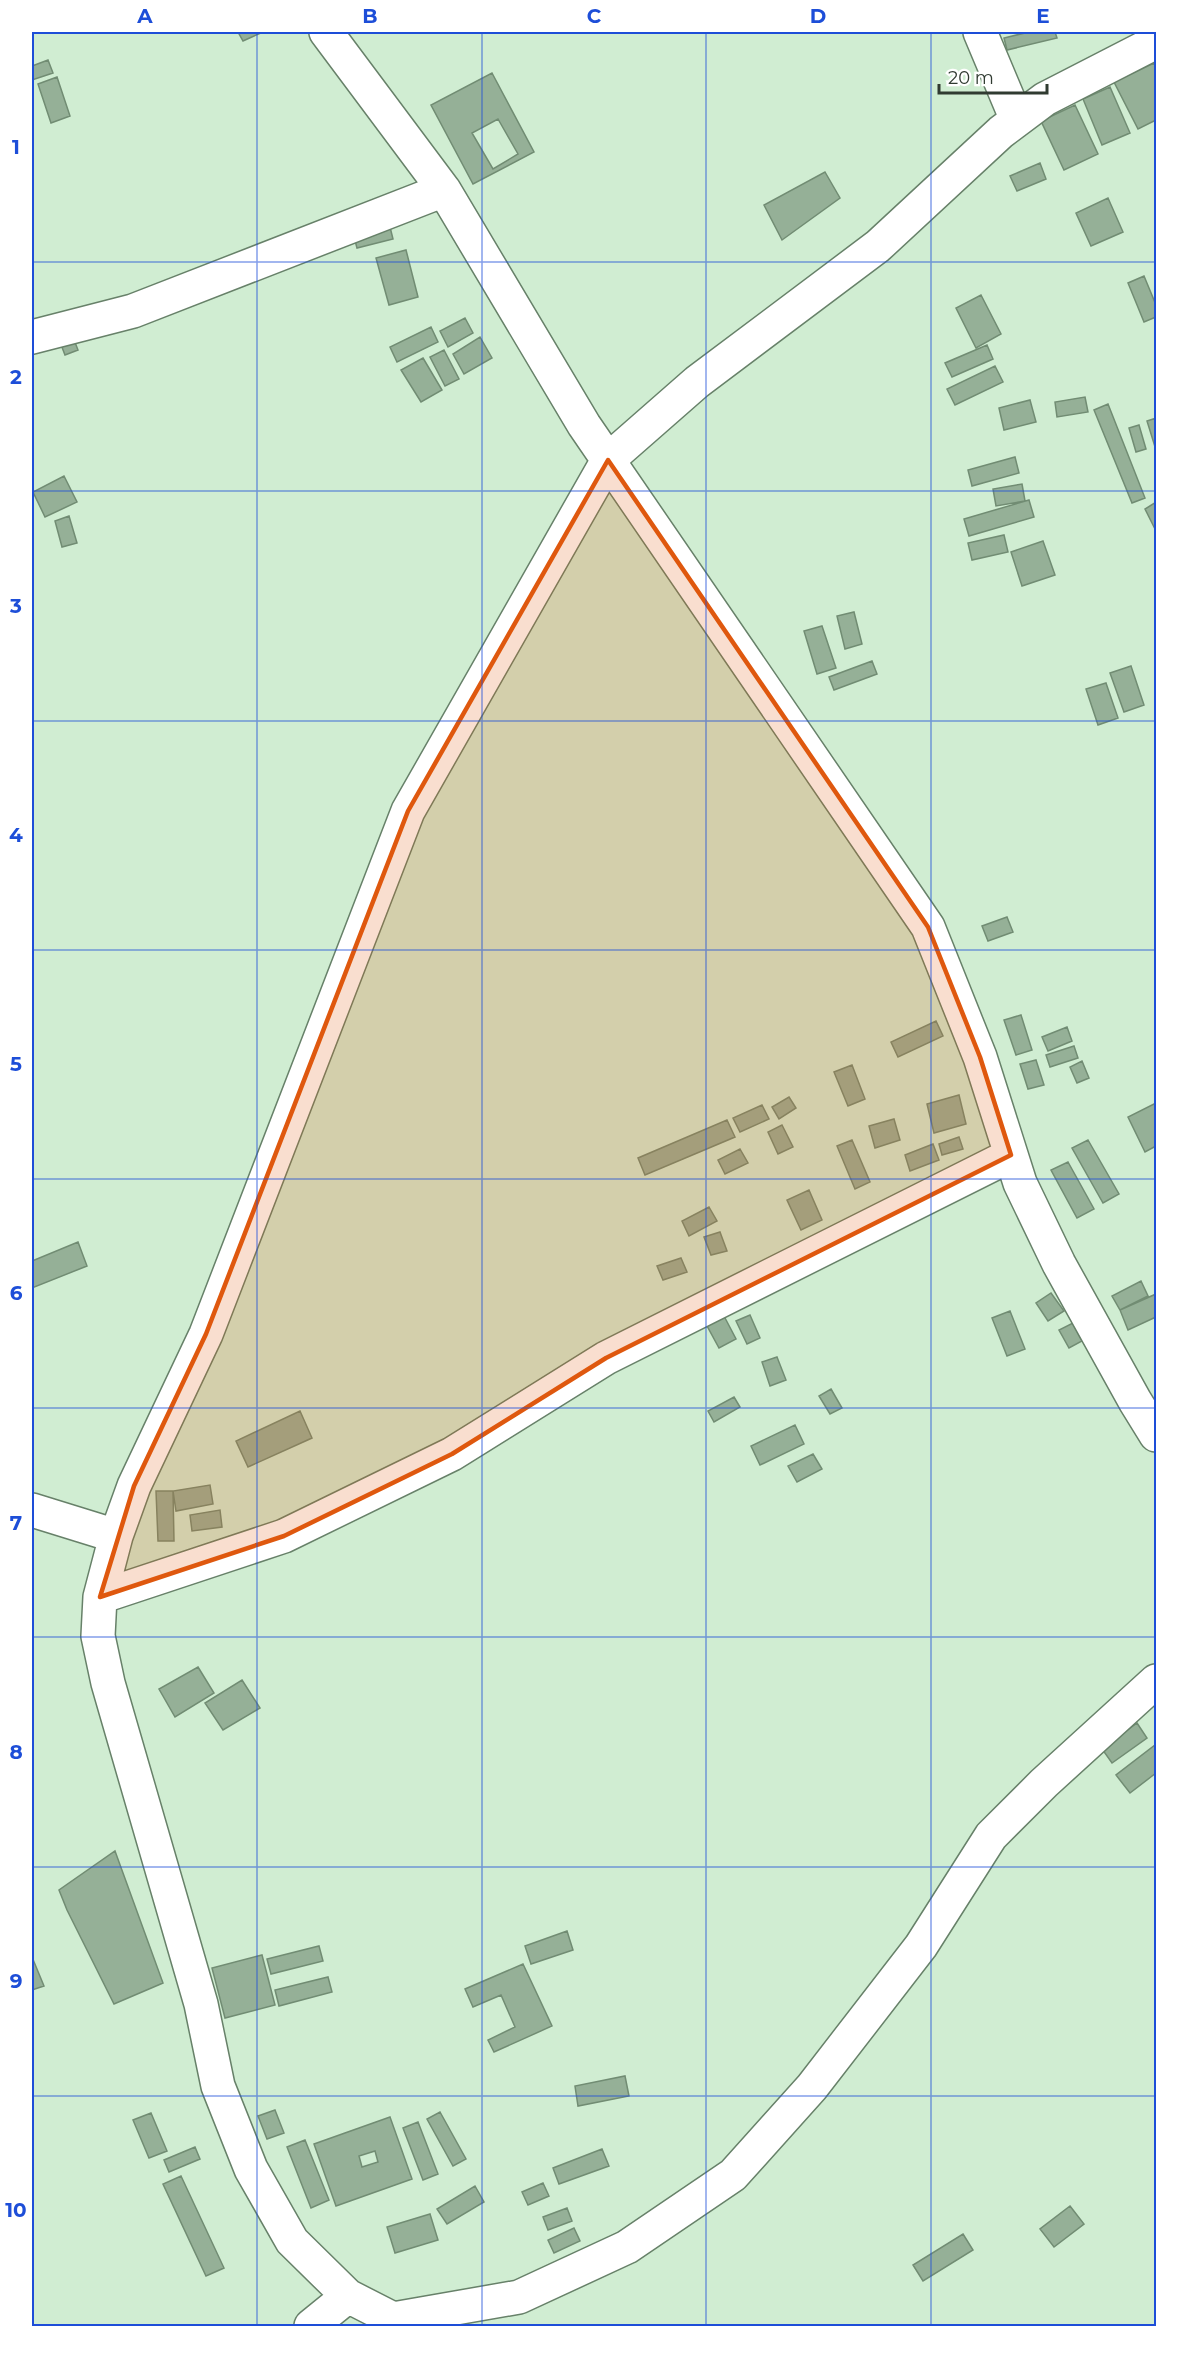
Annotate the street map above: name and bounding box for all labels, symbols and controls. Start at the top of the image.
text: A [136,4,153,28]
text: B [362,4,378,28]
text: C [587,4,602,28]
text: D [810,4,826,28]
text: E [1036,4,1050,28]
scale bar [939,57,1047,95]
text: 20 m [948,67,994,89]
text: 1 [12,135,20,159]
text: 2 [10,365,22,389]
text: 3 [9,594,22,618]
text: 4 [9,823,23,847]
text: 5 [10,1052,22,1076]
text: 6 [10,1281,23,1305]
text: 7 [10,1511,22,1535]
text: 8 [9,1740,23,1764]
text: 9 [10,1969,22,1993]
text: 10 [5,2198,27,2222]

